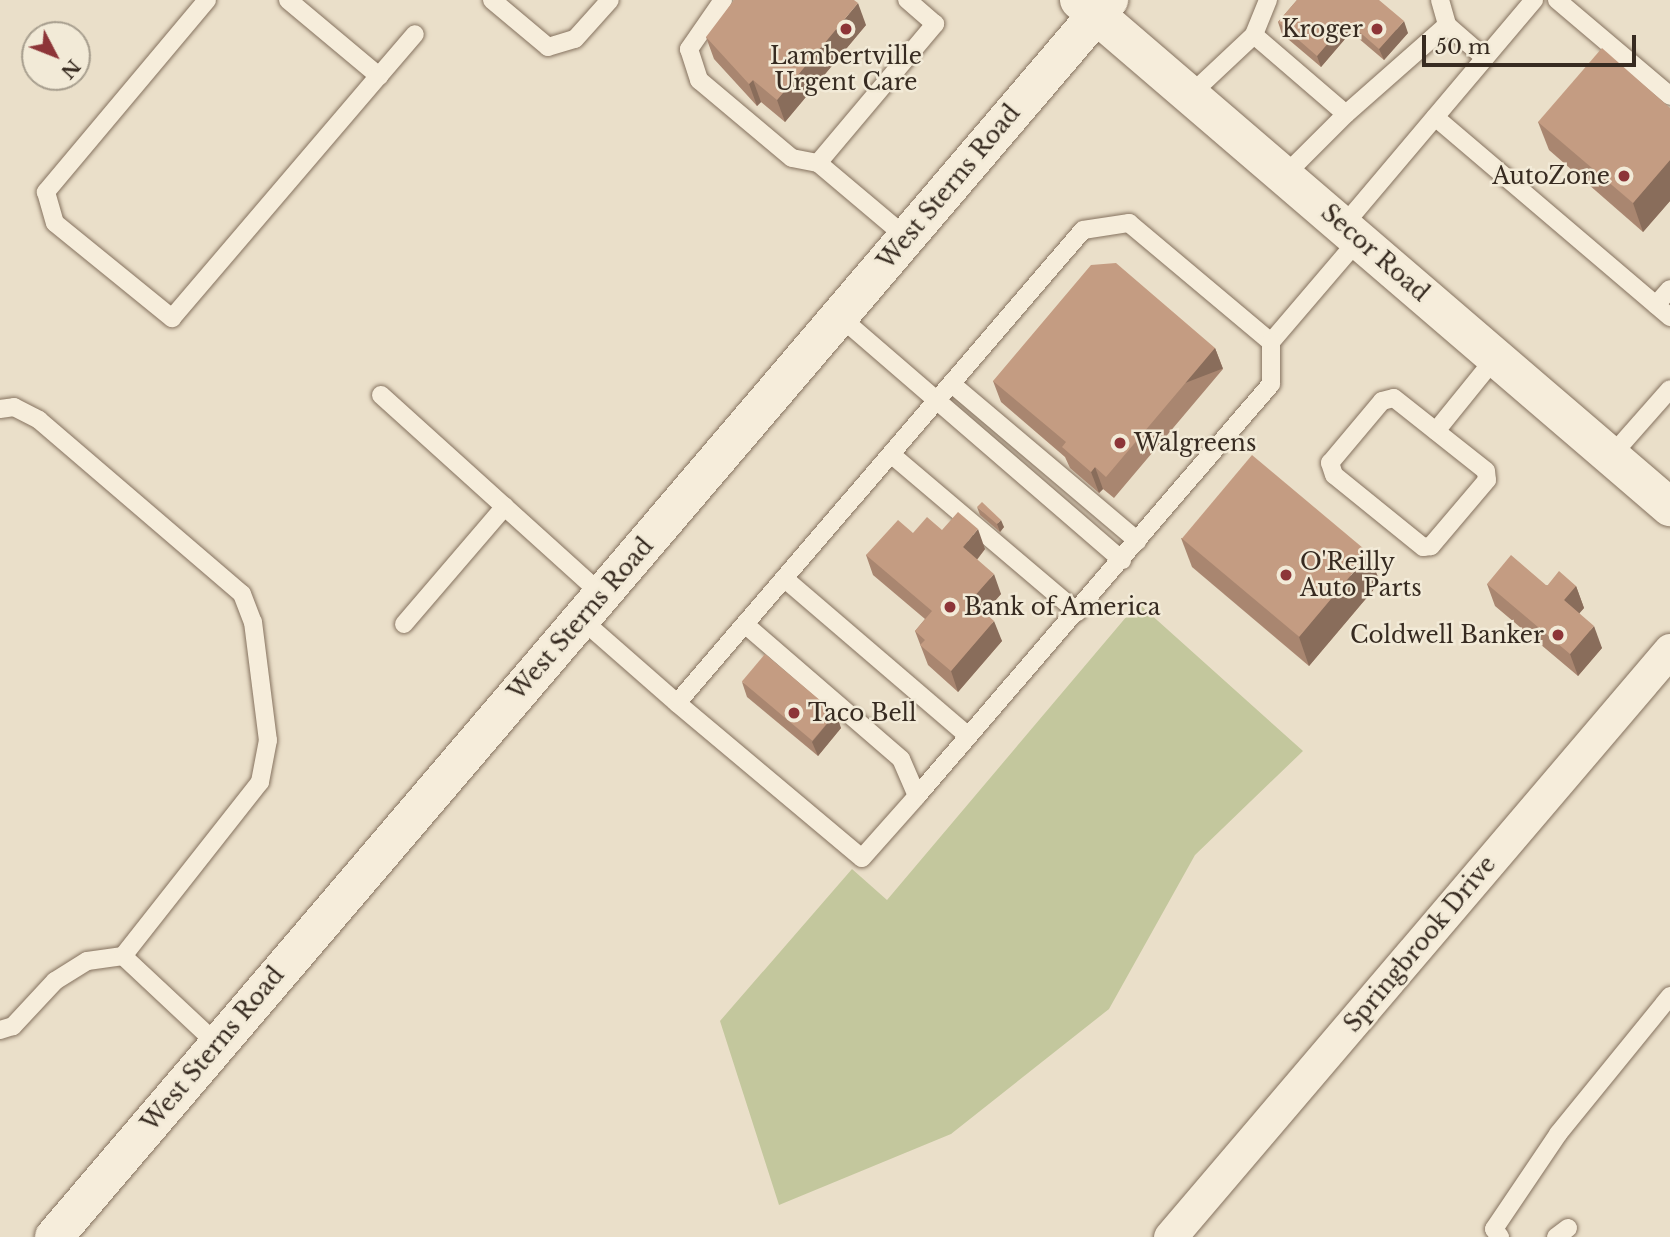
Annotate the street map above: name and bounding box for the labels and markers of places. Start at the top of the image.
place label: Kroger [1282,15,1363,43]
marker: Lambertville Urgent Care [836,19,856,39]
marker: Kroger [1369,21,1385,37]
place label: Lambertville Urgent Care [770,42,922,96]
place label: AutoZone [1492,162,1610,190]
marker: AutoZone [1616,168,1632,184]
place label: Walgreens [1134,429,1256,457]
marker: Walgreens [1112,435,1128,451]
place label: O'Reilly Auto Parts [1300,548,1422,602]
marker: O'Reilly Auto Parts [1278,567,1294,583]
place label: Bank of America [964,593,1162,621]
marker: Bank of America [942,599,958,615]
place label: Coldwell Banker [1350,621,1544,649]
marker: Coldwell Banker [1550,627,1566,643]
place label: Taco Bell [808,699,917,727]
marker: Taco Bell [786,705,802,721]

